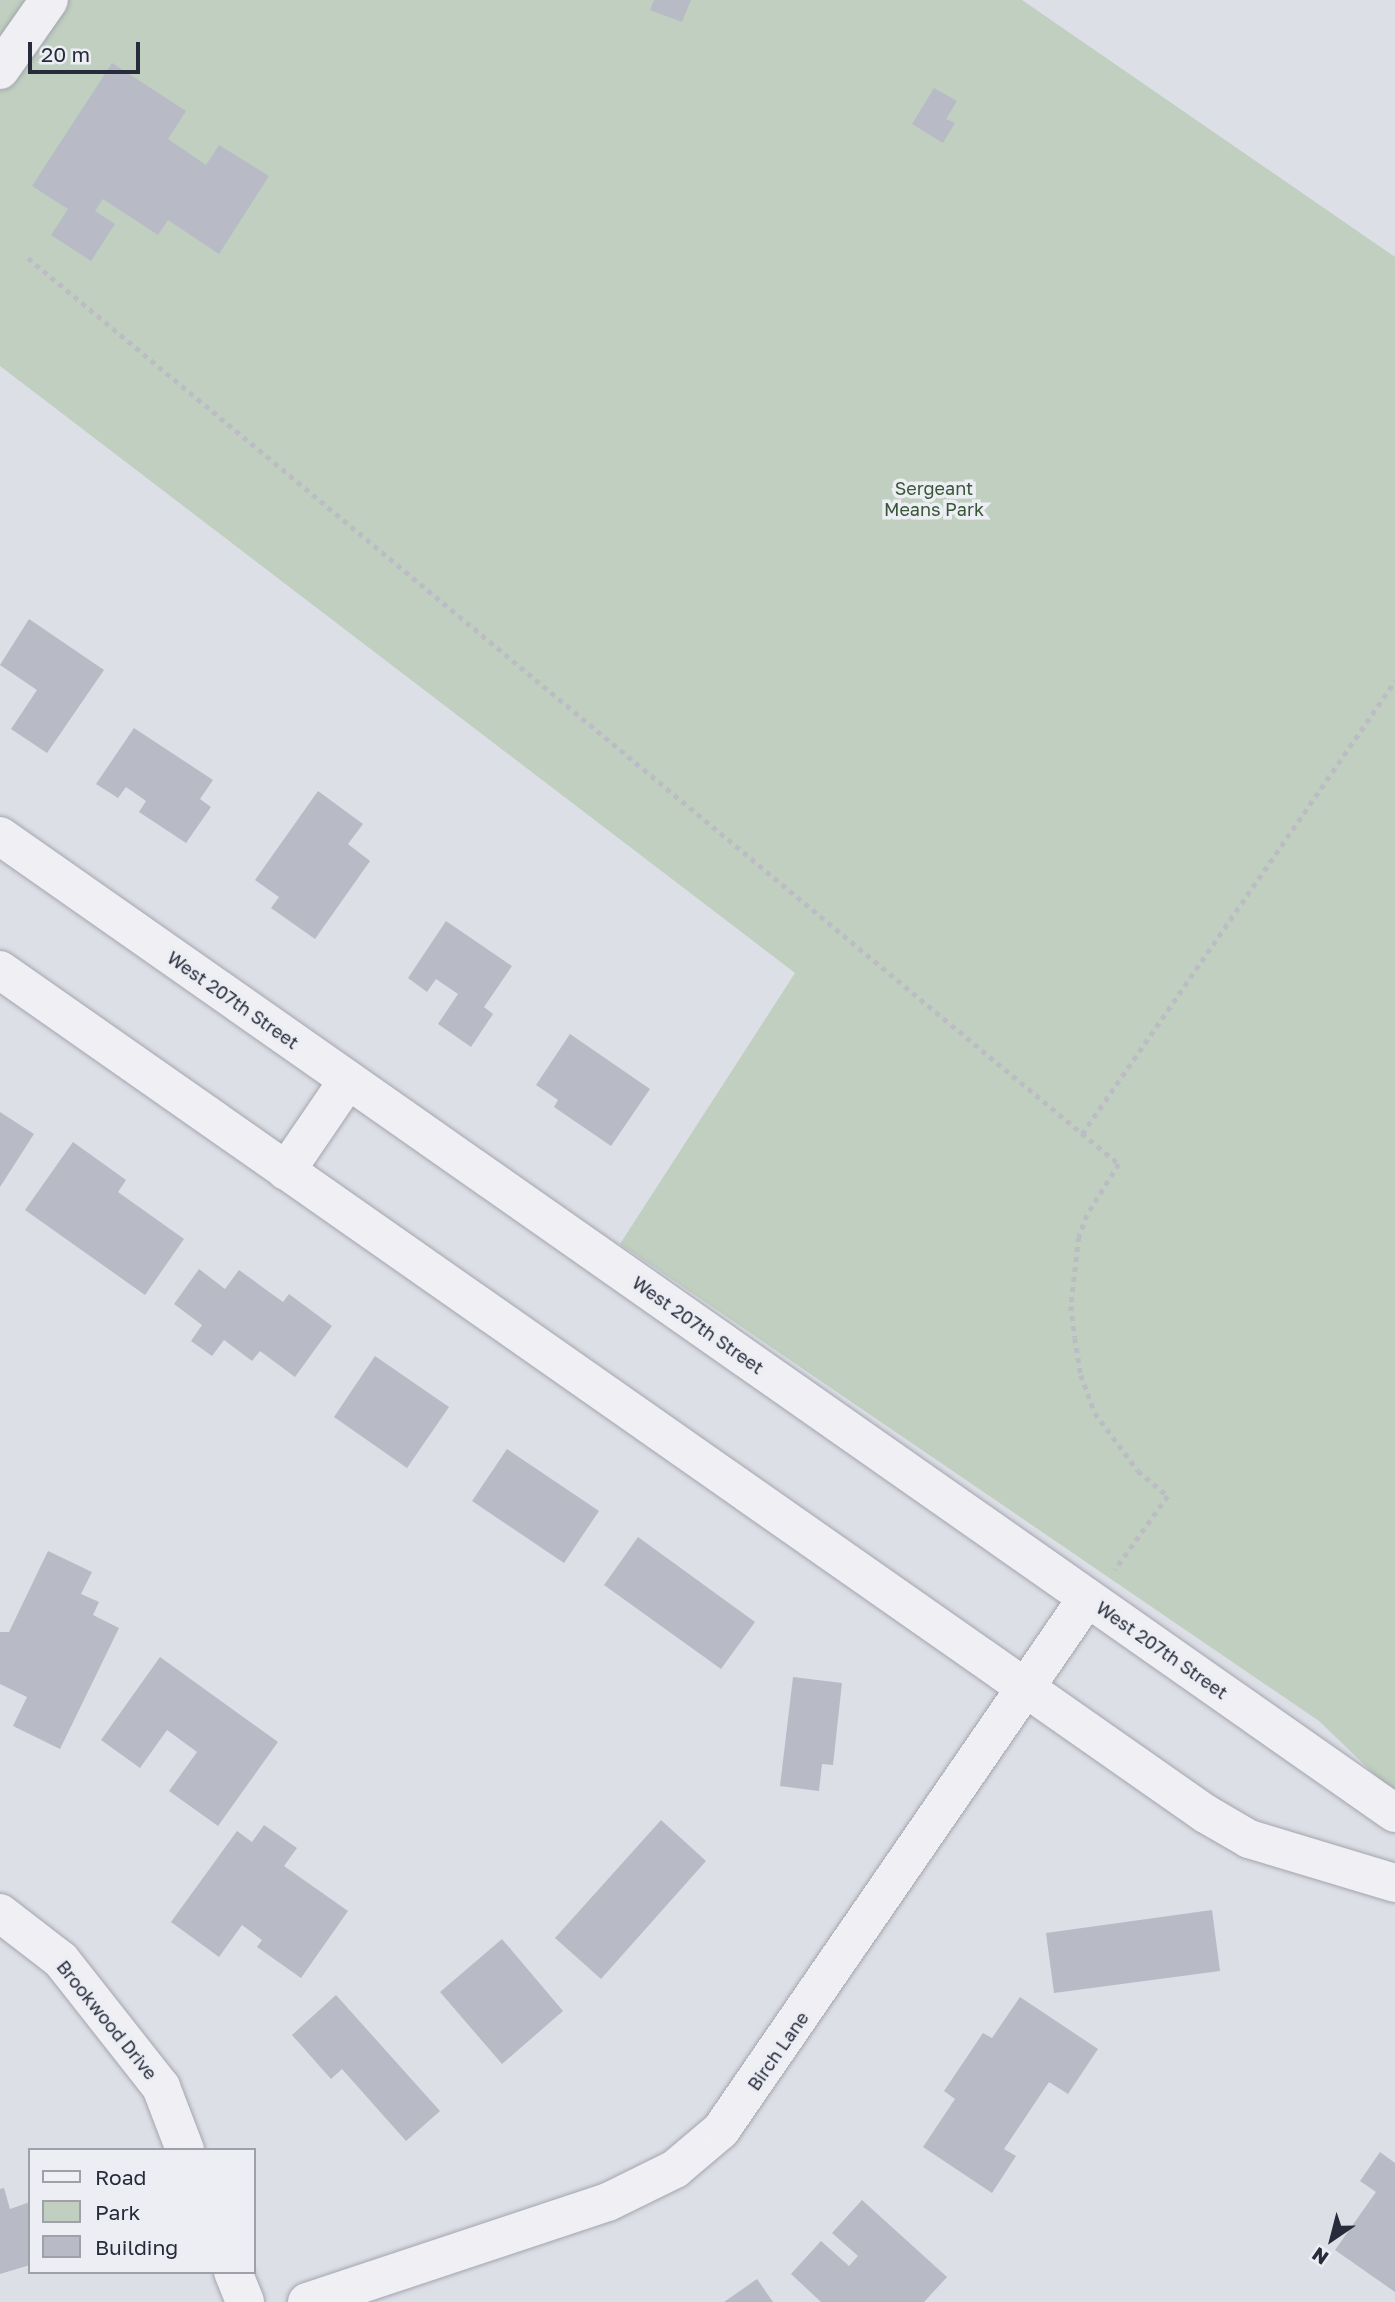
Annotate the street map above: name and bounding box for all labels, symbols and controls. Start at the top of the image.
scale bar [32,28,144,72]
text: 20 m [41,41,90,67]
park label: Sergeant Means Park [884,478,984,520]
street label: West 207th Street [163,947,303,1053]
street label: West 207th Street [628,1272,768,1378]
street label: West 207th Street [1092,1597,1232,1703]
street label: Brookwood Drive [52,1956,162,2084]
street label: Birch Lane [743,2007,813,2095]
legend [28,2148,256,2274]
text: Road [95,2164,146,2190]
text: Park [95,2199,140,2225]
north arrow [1297,2204,1367,2274]
text: Building [95,2234,178,2260]
text: N [1307,2243,1332,2270]

